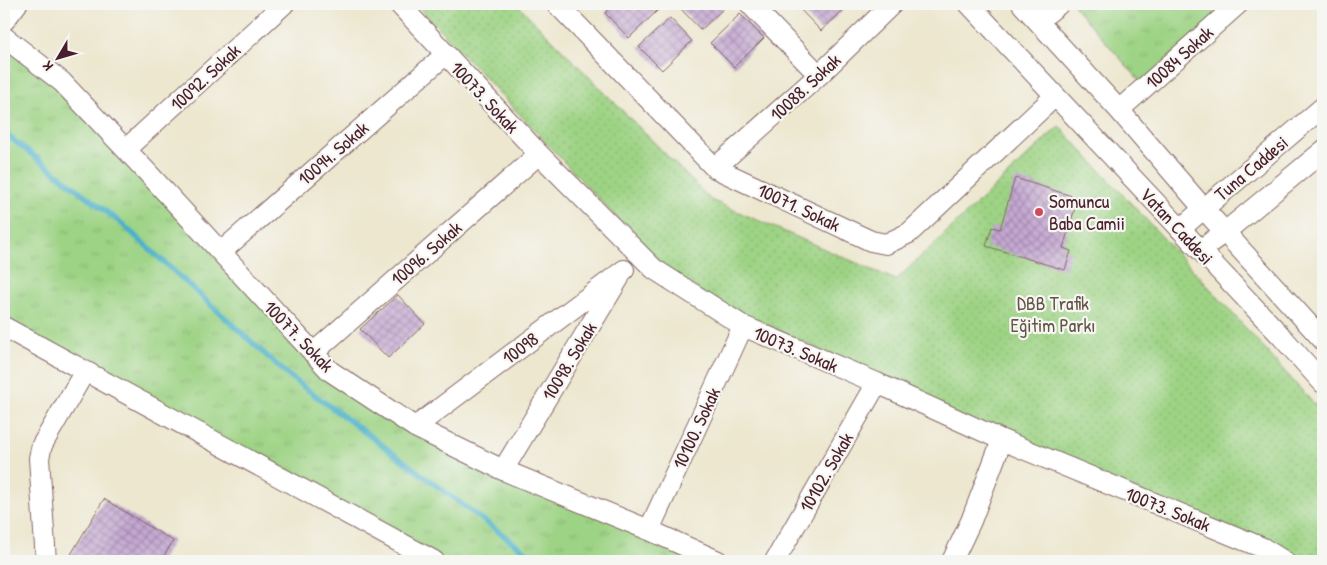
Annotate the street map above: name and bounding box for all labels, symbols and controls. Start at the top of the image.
street label: 10084 Sokak [1139,19,1219,95]
north arrow [32,32,82,82]
street label: 10092. Sokak [164,37,246,116]
street label: 10088. Sokak [764,47,846,127]
street label: 10073. Sokak [445,55,525,139]
text: K [37,57,57,75]
street label: 10094. Sokak [292,115,374,191]
street label: Tuna Caddesi [1209,130,1293,206]
street label: 10071. Sokak [754,177,845,237]
street label: Vatan Caddesi [1134,182,1220,270]
place label: Somuncu Baba Camii [1049,188,1125,236]
marker: Somuncu Baba Camii [1033,206,1045,218]
street label: 10096. Sokak [385,215,467,291]
park label: DBB Trafik Eğitim Parkı [1010,290,1096,338]
street label: 10077. Sokak [258,294,340,378]
street label: 10098. Sokak [535,317,603,405]
street label: 10073. Sokak [750,319,843,379]
street label: 10098 [497,326,543,370]
street label: 10100. Sokak [666,383,726,473]
street label: 10102. Sokak [793,427,859,516]
street label: 10073. Sokak [1121,480,1215,538]

